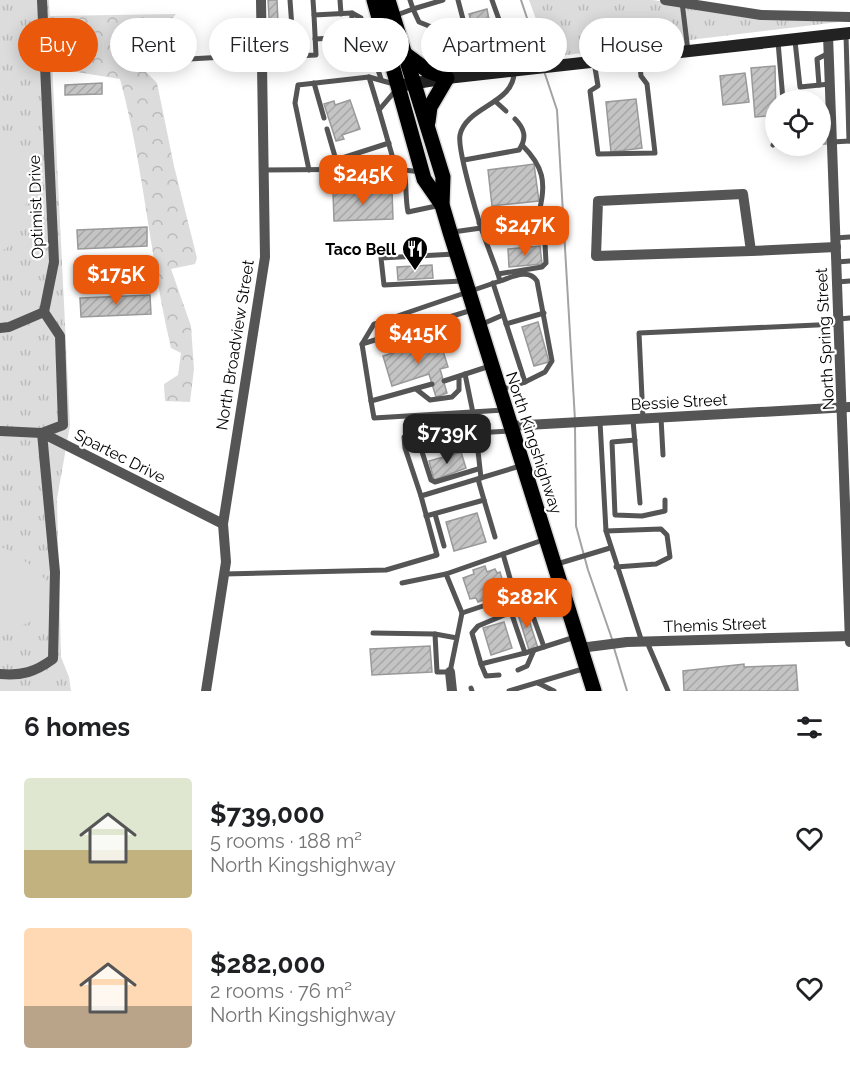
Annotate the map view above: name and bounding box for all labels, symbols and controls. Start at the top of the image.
chip: Buy [18,18,98,72]
chip: Rent [110,18,197,72]
chip: Filters [209,18,310,72]
chip: New [322,18,409,72]
chip: Apartment [421,18,567,72]
chip: House [579,18,684,72]
map controls [765,90,831,156]
button: locate [765,90,831,156]
street label: Optimist Drive [25,155,47,259]
pin: $245K [321,155,405,206]
text: $245K [333,162,393,186]
pin: $247K [483,206,567,257]
text: $247K [495,213,555,237]
restaurant icon: Taco Bell [400,234,430,272]
place label: Taco Bell [325,240,397,259]
pin: $175K [74,255,158,306]
street label: North Broadview Street [212,258,258,432]
text: $175K [87,262,145,286]
street label: North Spring Street [812,267,838,411]
pin: $415K [376,314,460,365]
text: $415K [389,321,447,345]
street label: North Kingshighway [502,369,566,517]
street label: Bessie Street [630,390,728,414]
pin: $739K [405,414,489,465]
text: $739K [417,421,477,445]
street label: Spartec Drive [71,425,169,487]
pin: $282K [485,578,569,629]
text: $282K [497,585,557,609]
street label: Themis Street [663,614,767,636]
icon: filters [793,711,826,744]
text: 6 homes [24,712,130,742]
text: $739,000 [210,799,325,829]
icon: home [72,802,144,874]
icon: heart [793,822,826,855]
text: 5 rooms · 188 m² [210,829,362,853]
text: North Kingshighway [210,853,396,877]
text: $282,000 [210,949,325,979]
icon: home [72,952,144,1024]
icon: heart [793,972,826,1005]
text: 2 rooms · 76 m² [210,979,352,1003]
text: North Kingshighway [210,1003,396,1027]

